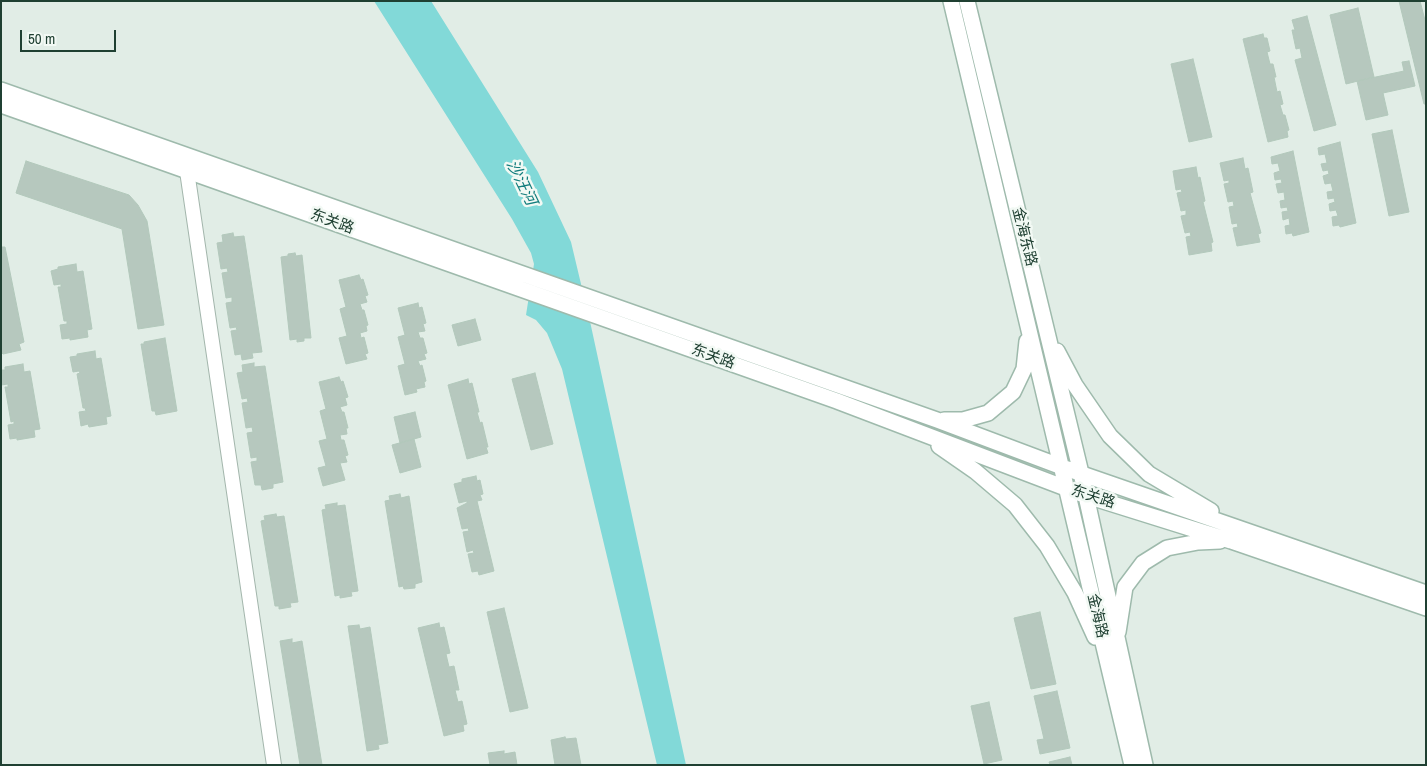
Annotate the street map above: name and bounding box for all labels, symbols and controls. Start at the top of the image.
scale bar [22,20,119,52]
text: 50 m [28,28,55,49]
water label: 沙汪河 [502,157,540,209]
street label: 东关路 [308,206,356,238]
street label: 金海东路 [1008,206,1040,268]
street label: 东关路 [689,341,737,373]
street label: 东关路 [1069,481,1117,513]
street label: 金海路 [1083,592,1111,640]

